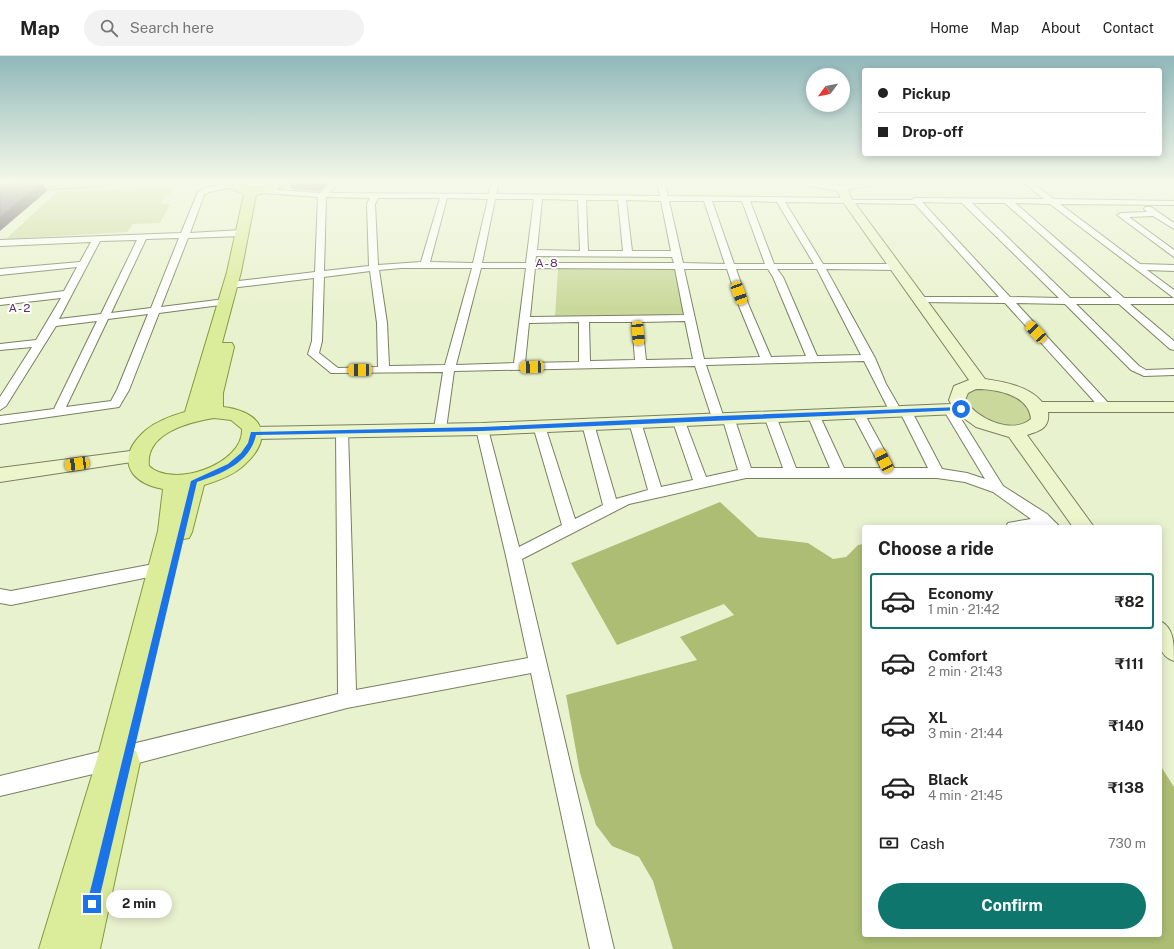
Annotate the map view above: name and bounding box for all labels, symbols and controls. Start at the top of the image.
search box [84,10,364,46]
text: Map [20,17,60,39]
icon: search [98,17,120,39]
text: Search here [130,19,214,36]
text: Home [930,20,969,36]
text: Map [991,20,1019,36]
text: About [1041,20,1081,36]
text: Contact [1103,20,1154,36]
north arrow [806,68,850,112]
map controls [806,68,850,112]
text: Pickup [902,85,951,102]
text: Drop-off [902,123,963,140]
district label: A-8 [535,256,559,270]
car [729,280,749,306]
district label: A-2 [9,301,31,315]
car [1023,319,1049,345]
car [631,321,645,345]
car [520,361,544,373]
car [348,364,372,376]
route start [952,400,970,418]
car [873,448,895,474]
car [64,456,90,472]
text: Choose a ride [878,538,994,559]
icon: car [880,583,916,619]
text: Economy [928,585,993,602]
text: ₹82 [1115,593,1144,610]
text: 1 min · 21:42 [928,602,1000,617]
icon: car [880,645,916,681]
text: Comfort [928,647,988,664]
text: ₹111 [1115,655,1144,672]
text: 2 min · 21:43 [928,664,1002,679]
icon: car [880,707,916,743]
text: XL [928,709,947,726]
text: ₹140 [1108,717,1144,734]
text: 3 min · 21:44 [928,726,1003,741]
icon: car [880,769,916,805]
text: Black [928,771,968,788]
text: ₹138 [1108,779,1144,796]
text: 4 min · 21:45 [928,788,1003,803]
icon: cash [878,832,900,854]
text: Cash [910,835,945,852]
text: 730 m [1108,836,1146,851]
button: Confirm [878,883,1146,929]
callout: 2 min [106,890,172,918]
route end [83,895,101,913]
text: 2 min [122,896,156,911]

